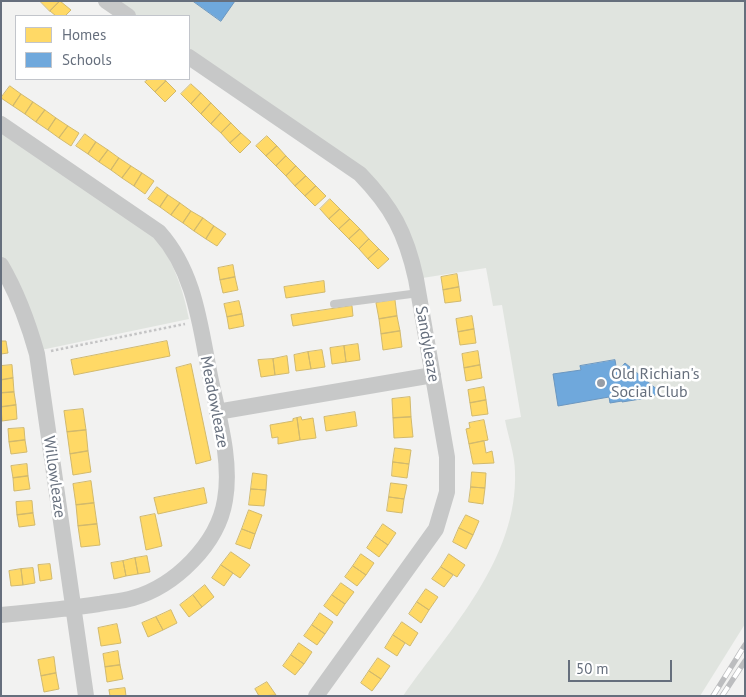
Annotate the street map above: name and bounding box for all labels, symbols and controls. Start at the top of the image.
legend [15,15,190,80]
text: Homes [62,25,106,44]
text: Schools [62,50,112,69]
street label: Sandyleaze [411,304,443,384]
street label: Meadowleaze [196,354,232,450]
place label: Old Richian's Social Club [611,364,699,402]
marker: Old Richian's Social Club [595,377,607,389]
street label: Willowleaze [39,435,69,519]
scale bar [571,650,675,682]
text: 50 m [576,659,609,678]

